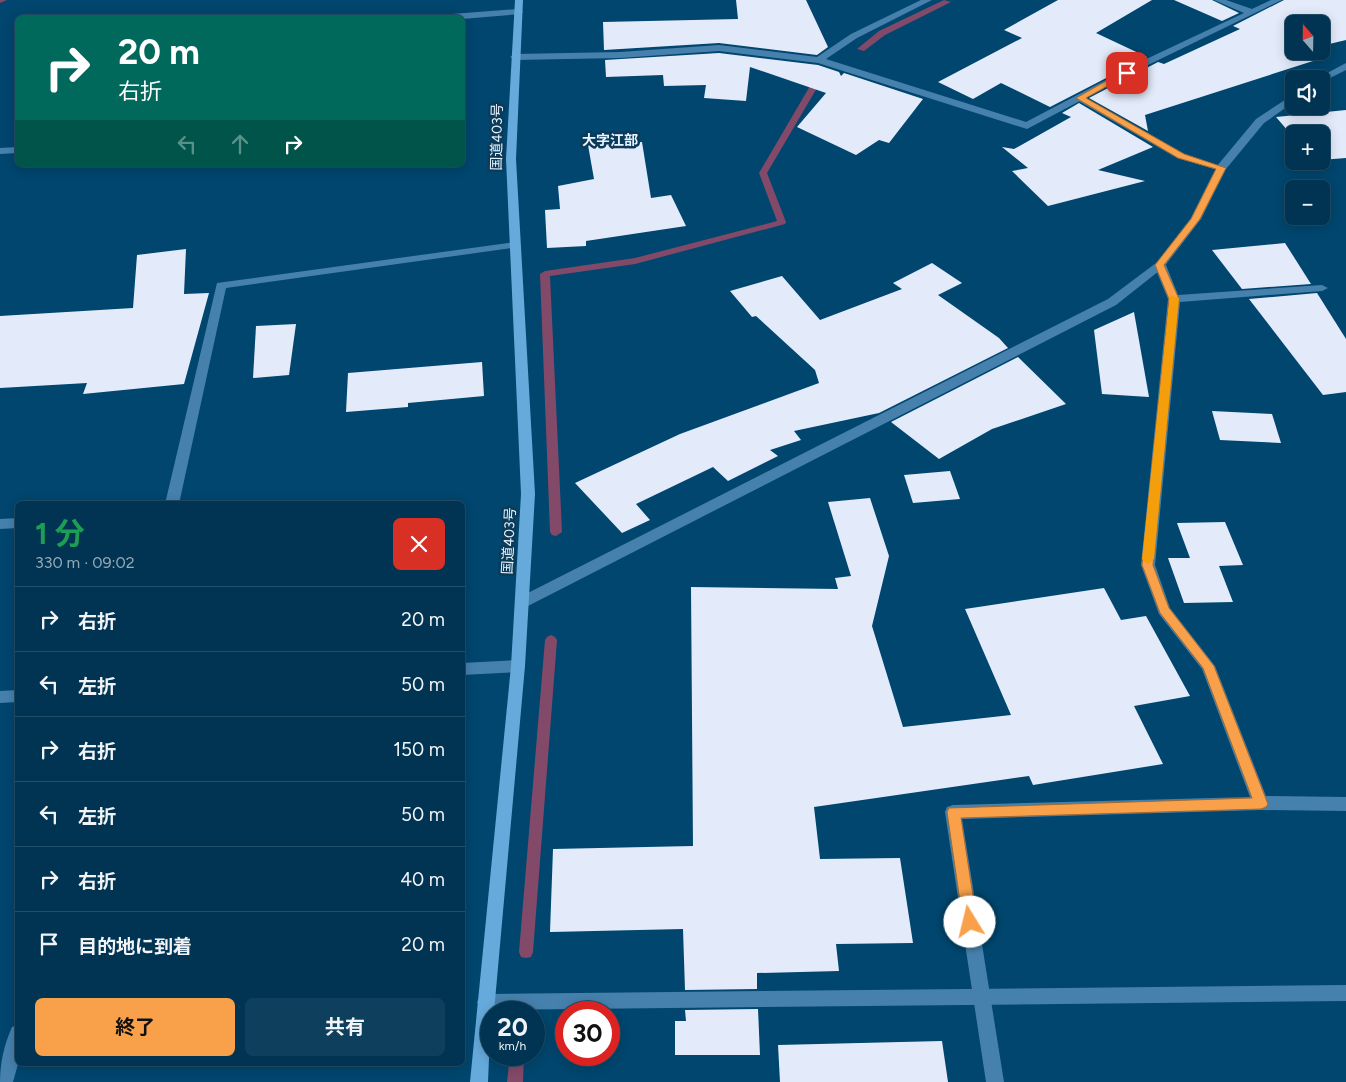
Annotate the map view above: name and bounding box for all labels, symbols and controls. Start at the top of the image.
north arrow [1285,15,1330,60]
map controls [1285,15,1330,225]
text: 20 m [118,31,200,73]
icon: right [35,35,100,100]
pin [1106,52,1148,94]
icon: arrive [1113,59,1141,87]
button: sound [1285,70,1330,115]
text: 右折 [118,78,162,105]
street label: 国道403号 [488,103,506,171]
button: + [1285,125,1330,170]
icon: left [173,130,201,158]
icon: ahead [226,130,254,158]
icon: right [279,130,307,158]
district label: 大字江部 [582,132,638,149]
button: − [1285,180,1330,225]
street label: 国道403号 [499,507,519,575]
text: 1 分 [35,515,85,552]
button: close [393,518,445,570]
text: 330 m · 09:02 [35,553,135,572]
icon: right [35,605,63,633]
text: 20 m [401,608,445,631]
text: 右折 [78,610,116,633]
icon: left [35,670,63,698]
text: 50 m [401,673,445,696]
text: 左折 [78,675,116,698]
icon: right [35,735,63,763]
text: 150 m [393,738,445,761]
text: 右折 [78,740,116,763]
icon: left [35,800,63,828]
text: 50 m [401,803,445,826]
text: 左折 [78,805,116,828]
icon: right [35,865,63,893]
text: 40 m [400,868,445,891]
text: 右折 [78,870,116,893]
position arrow [943,895,995,947]
icon: arrive [35,930,63,958]
text: 20 m [401,933,445,956]
text: 目的地に到着 [78,935,192,958]
button: 終了 [35,998,235,1056]
button: 共有 [245,998,445,1056]
speed limit sign: 30 [555,1001,620,1066]
text: 20 [497,1012,528,1042]
text: km/h [499,1039,526,1053]

